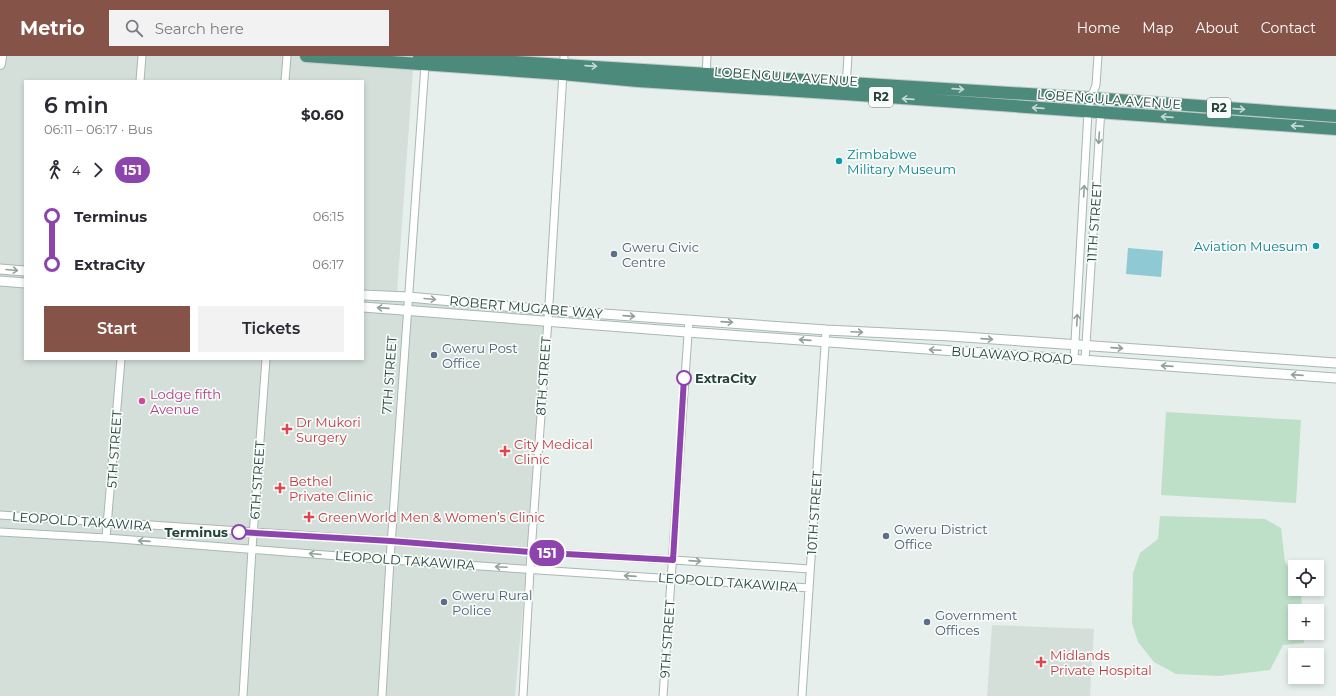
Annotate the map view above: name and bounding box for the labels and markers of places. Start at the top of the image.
place label: Zimbabwe Military Museum [847,146,956,177]
marker: Zimbabwe Military Museum [834,156,844,166]
place label: Aviation Muesum [1194,238,1308,254]
place label: Gweru Civic Centre [622,239,699,270]
marker: Aviation Muesum [1311,241,1321,251]
marker: Gweru Civic Centre [609,249,619,259]
place label: Gweru Post Office [442,340,517,371]
marker: Gweru Post Office [429,350,439,360]
marker: ExtraCity [676,370,692,386]
place label: ExtraCity [695,370,757,386]
place label: Lodge fifth Avenue [150,386,221,417]
marker: Lodge fifth Avenue [137,396,147,406]
place label: Dr Mukori Surgery [296,414,361,445]
marker: Dr Mukori Surgery [281,423,293,435]
place label: City Medical Clinic [514,436,593,467]
marker: City Medical Clinic [499,445,511,457]
place label: Bethel Private Clinic [289,473,373,504]
marker: Bethel Private Clinic [274,482,286,494]
place label: GreenWorld Men & Women’s Clinic [318,509,545,525]
marker: GreenWorld Men & Women’s Clinic [303,511,315,523]
place label: Gweru District Office [894,521,988,552]
place label: Terminus [165,524,228,540]
marker: Terminus [231,524,247,540]
marker: Gweru District Office [881,531,891,541]
place label: Gweru Rural Police [452,587,532,618]
marker: Gweru Rural Police [439,597,449,607]
place label: Government Offices [935,607,1017,638]
marker: Government Offices [922,617,932,627]
place label: Midlands Private Hospital [1050,647,1152,678]
marker: Midlands Private Hospital [1035,656,1047,668]

